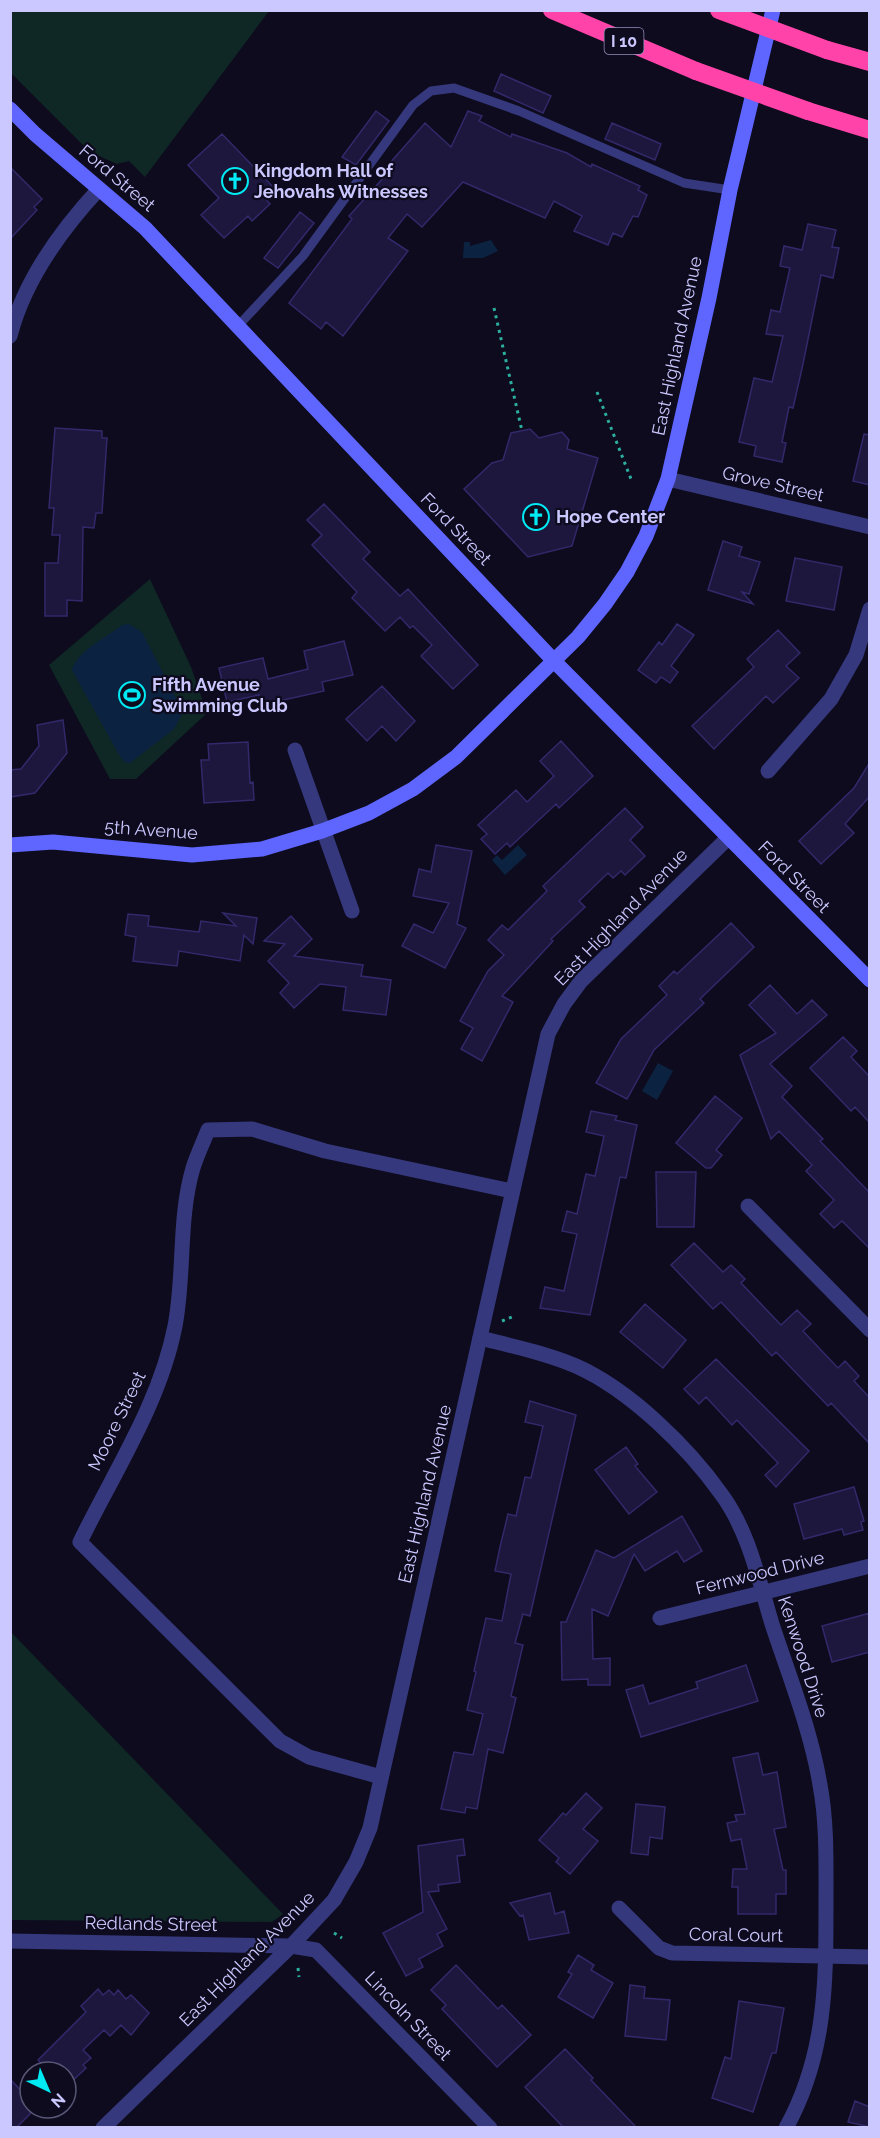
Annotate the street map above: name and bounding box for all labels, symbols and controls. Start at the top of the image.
road number: I 10 [604,28,644,54]
street label: Ford Street [75,140,159,215]
place label: Kingdom Hall of Jehovahs Witnesses [254,160,428,202]
church icon: Kingdom Hall of Jehovahs Witnesses [220,166,250,196]
street label: East Highland Avenue [647,254,706,437]
street label: Grove Street [720,462,826,505]
street label: Ford Street [417,488,496,569]
church icon: Hope Center [521,502,551,532]
place label: Hope Center [556,506,665,527]
place label: Fifth Avenue Swimming Club [152,674,288,716]
sports icon: Fifth Avenue Swimming Club [117,680,147,710]
street label: 5th Avenue [104,816,199,843]
street label: Ford Street [754,837,834,917]
street label: East Highland Avenue [550,843,692,990]
street label: Moore Street [83,1368,150,1474]
street label: East Highland Avenue [394,1402,455,1585]
street label: Fernwood Drive [693,1546,827,1599]
street label: Kenwood Drive [774,1594,833,1721]
street label: East Highland Avenue [175,1886,319,2031]
street label: Redlands Street [84,1912,218,1935]
street label: Coral Court [689,1923,783,1946]
street label: Lincoln Street [361,1967,456,2064]
north arrow [18,2060,78,2120]
text: N [47,2089,69,2112]

